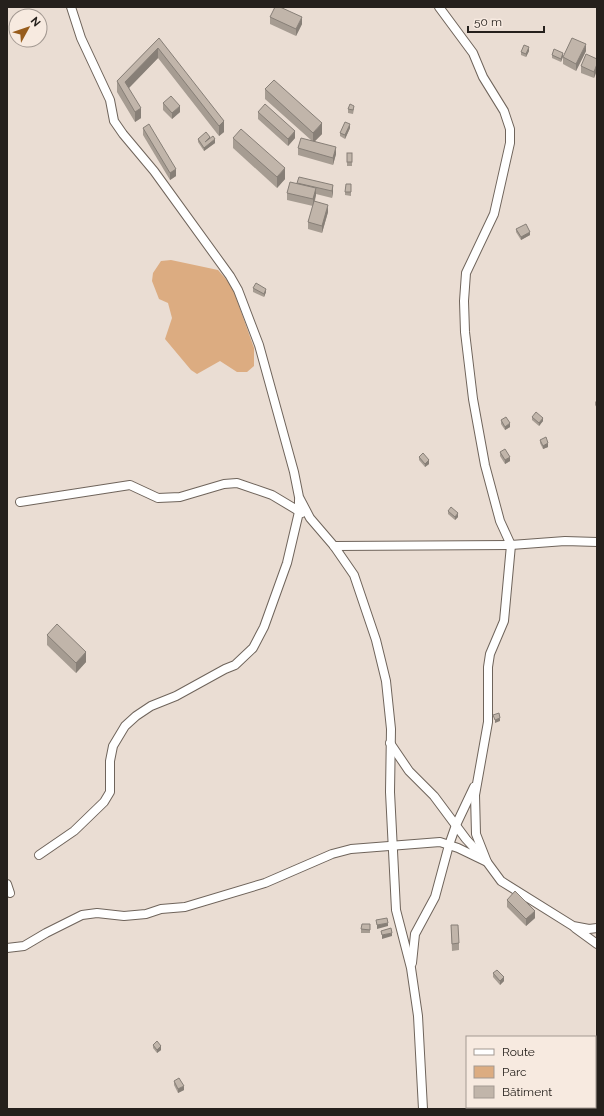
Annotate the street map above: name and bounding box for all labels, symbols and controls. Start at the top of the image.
north arrow [8,8,48,48]
scale bar [468,8,544,34]
text: N [28,14,43,29]
text: 50 m [474,15,502,29]
legend [466,1036,596,1108]
text: Route [502,1045,535,1059]
text: Parc [502,1065,527,1079]
text: Bâtiment [502,1085,552,1099]

